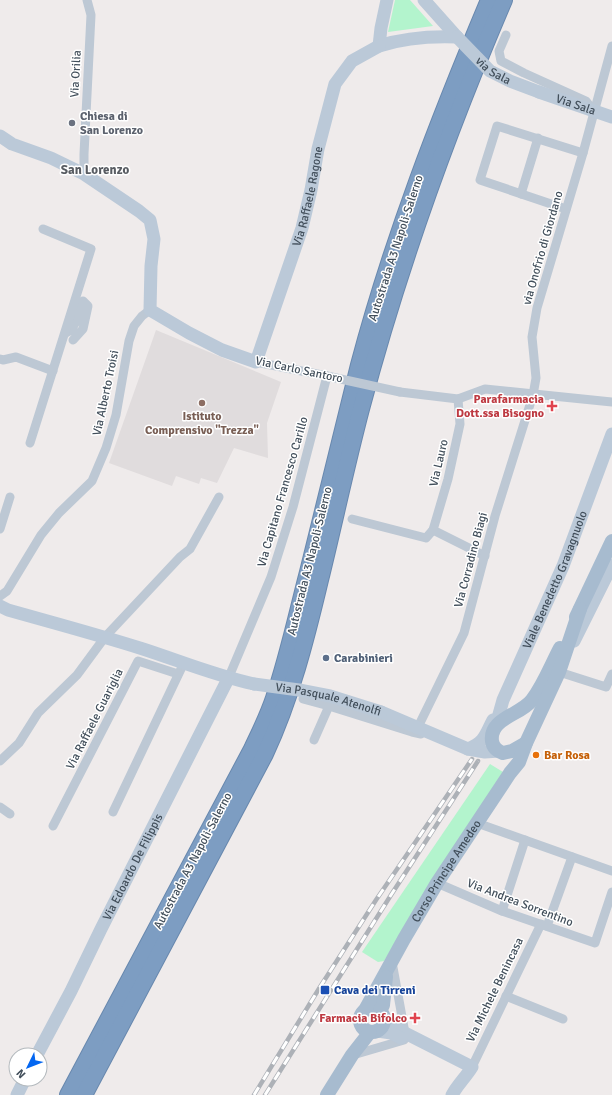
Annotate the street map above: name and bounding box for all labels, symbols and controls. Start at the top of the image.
street label: Via Orilia [67,50,85,98]
street label: via Sala [473,53,513,88]
street label: Via Sala [554,91,598,118]
place label: Chiesa di San Lorenzo [80,109,143,138]
marker: Chiesa di San Lorenzo [67,118,77,128]
street label: Via Raffaele Ragone [289,145,326,248]
district label: San Lorenzo [61,162,129,178]
street label: Autostrada A3 Napoli-Salerno [365,173,427,323]
street label: via Onofrio di Giordano [520,189,566,307]
street label: Via Alberto Troisi [90,349,122,437]
street label: Via Carlo Santoro [254,353,344,387]
place label: Parafarmacia Dott.ssa Bisogno [456,392,544,421]
marker: Istituto Comprensivo "Trezza" [197,398,207,408]
marker: Parafarmacia Dott.ssa Bisogno [547,401,557,411]
place label: Istituto Comprensivo "Trezza" [145,409,259,438]
street label: Via Capitano Francesco Carillo [254,415,312,569]
street label: Via Lauro [426,438,452,488]
street label: Autostrada A3 Napoli-Salerno [284,485,336,637]
street label: Viale Benedetto Gravagnuolo [519,509,590,651]
street label: Via Corradino Biagi [451,511,491,609]
place label: Carabinieri [334,651,393,666]
marker: Carabinieri [321,653,331,663]
street label: Via Raffaele Guariglia [63,666,127,772]
street label: Via Pasquale Atenolfi [275,679,383,719]
place label: Bar Rosa [544,748,590,763]
marker: Bar Rosa [531,750,541,760]
street label: Autostrada A3 Napoli-Salerno [151,790,235,932]
street label: Via Edoardo De Filippis [99,811,166,923]
street label: Corso Principe Amedeo [408,817,484,925]
street label: Via Andrea Sorrentino [465,876,575,930]
street label: Via Michele Benincasa [463,935,527,1045]
place label: Cava dei Tirreni [334,983,416,998]
marker: Cava dei Tirreni [319,984,331,996]
place label: Farmacia Bifolco [319,1011,407,1026]
marker: Farmacia Bifolco [410,1013,420,1023]
north arrow [8,1047,48,1087]
text: N [14,1066,28,1081]

